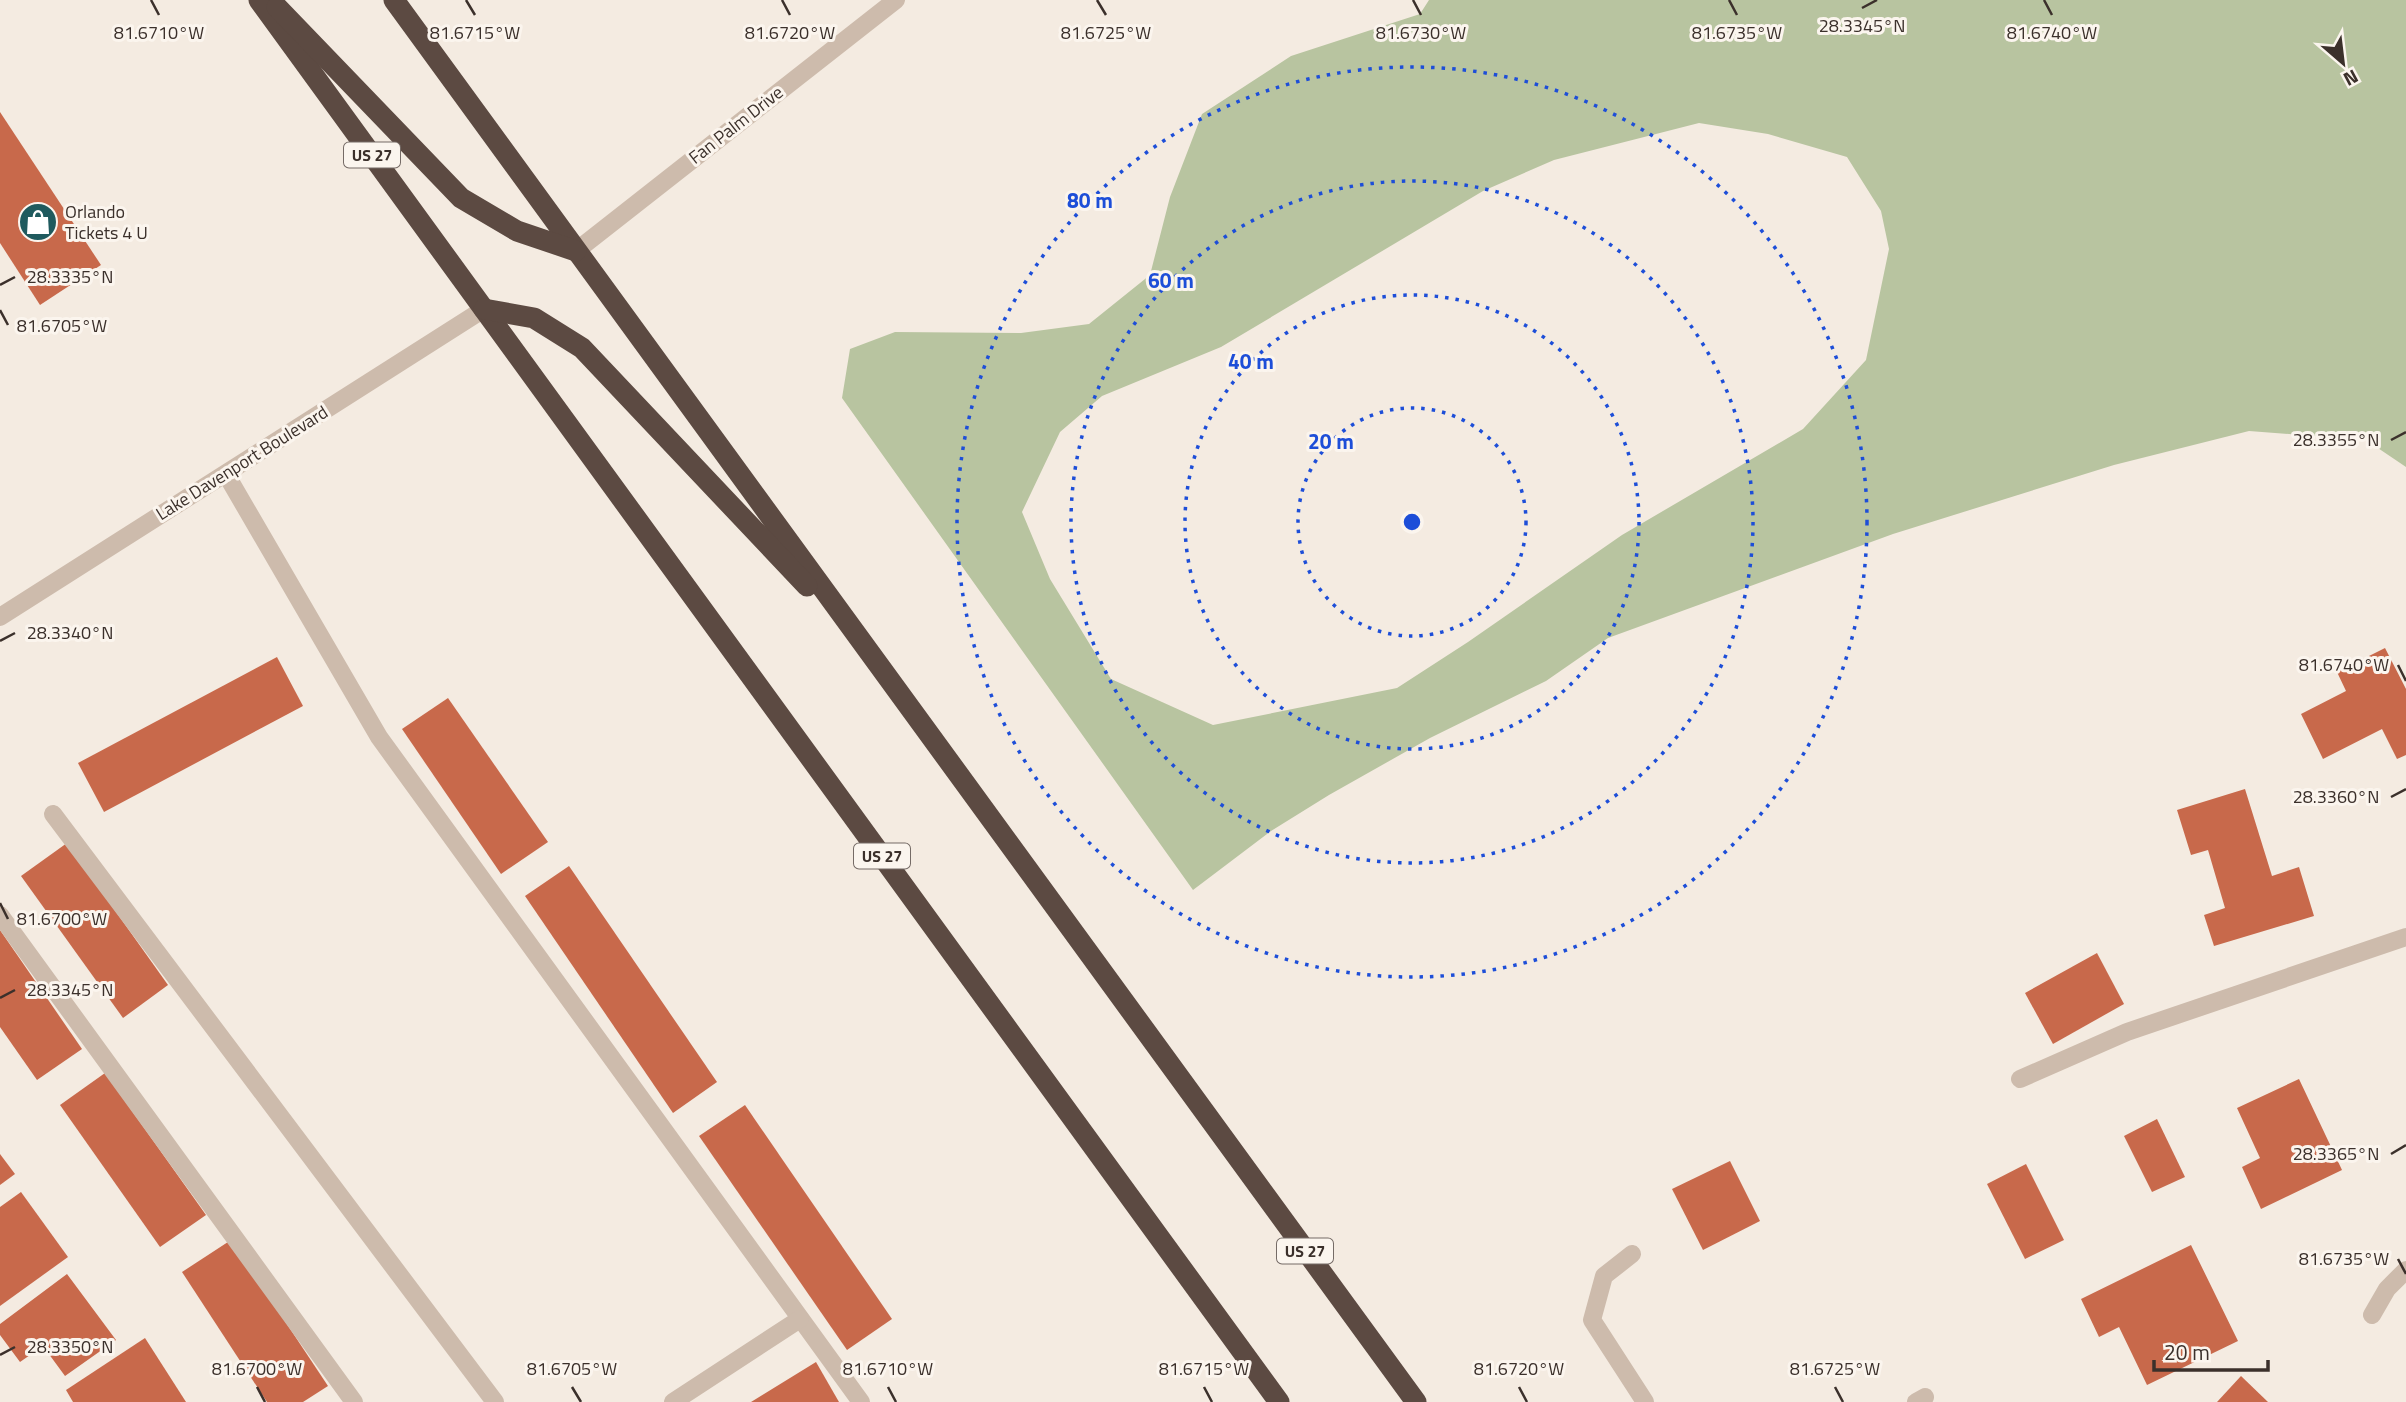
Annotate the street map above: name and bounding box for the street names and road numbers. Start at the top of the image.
street label: Fan Palm Drive [683,79,789,170]
road number: US 27 [344,142,400,168]
street label: Lake Davenport Boulevard [150,398,333,527]
road number: US 27 [854,844,910,869]
road number: US 27 [1277,1238,1333,1264]

